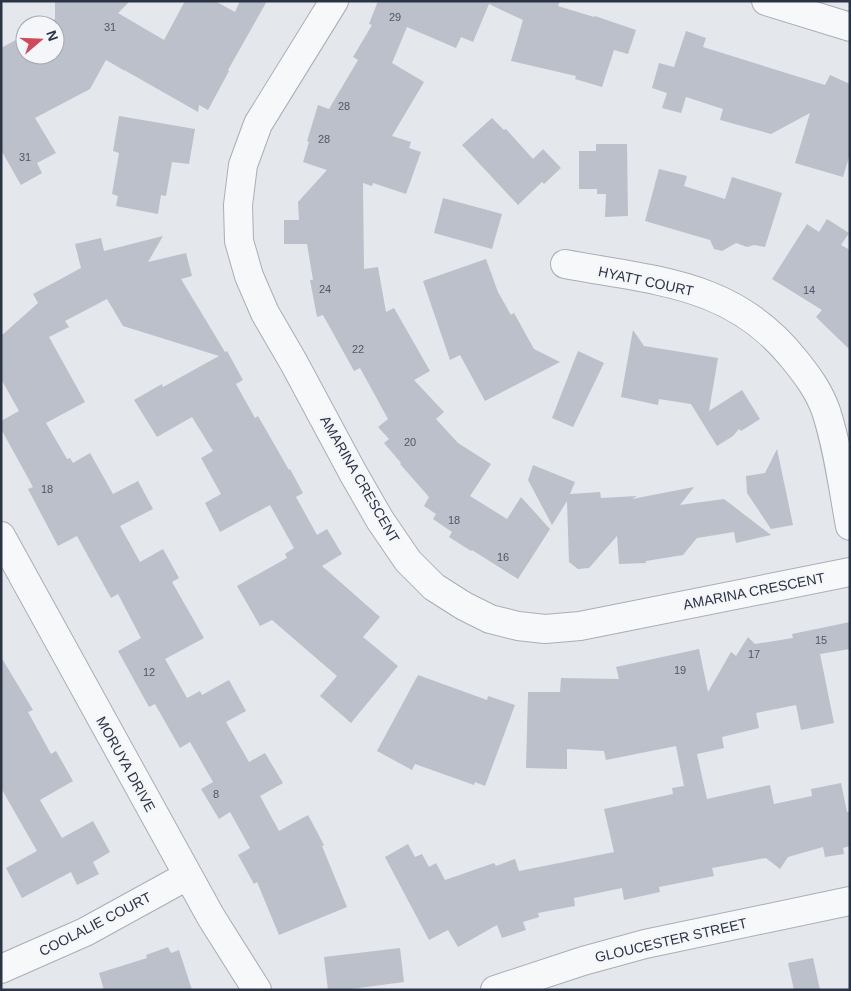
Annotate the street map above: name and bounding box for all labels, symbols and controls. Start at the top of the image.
house number: 29 [389,11,401,23]
north arrow [15,15,65,65]
house number: 31 [104,21,116,33]
text: N [43,28,62,43]
house number: 28 [338,100,350,112]
house number: 28 [318,133,330,145]
house number: 31 [19,151,31,163]
street label: HYATT COURT [597,263,696,299]
house number: 24 [319,283,331,295]
house number: 14 [803,284,815,296]
house number: 22 [352,343,364,355]
street label: AMARINA CRESCENT [317,413,403,546]
house number: 20 [404,436,416,448]
house number: 18 [41,483,53,495]
house number: 18 [448,514,460,526]
house number: 16 [497,551,509,563]
street label: AMARINA CRESCENT [682,569,827,613]
house number: 15 [815,634,827,646]
house number: 17 [748,648,760,660]
house number: 19 [674,664,686,676]
house number: 12 [143,666,155,678]
street label: MORUYA DRIVE [93,714,159,814]
house number: 8 [213,788,219,800]
street label: COOLALIE COURT [36,889,154,959]
street label: GLOUCESTER STREET [593,915,749,965]

